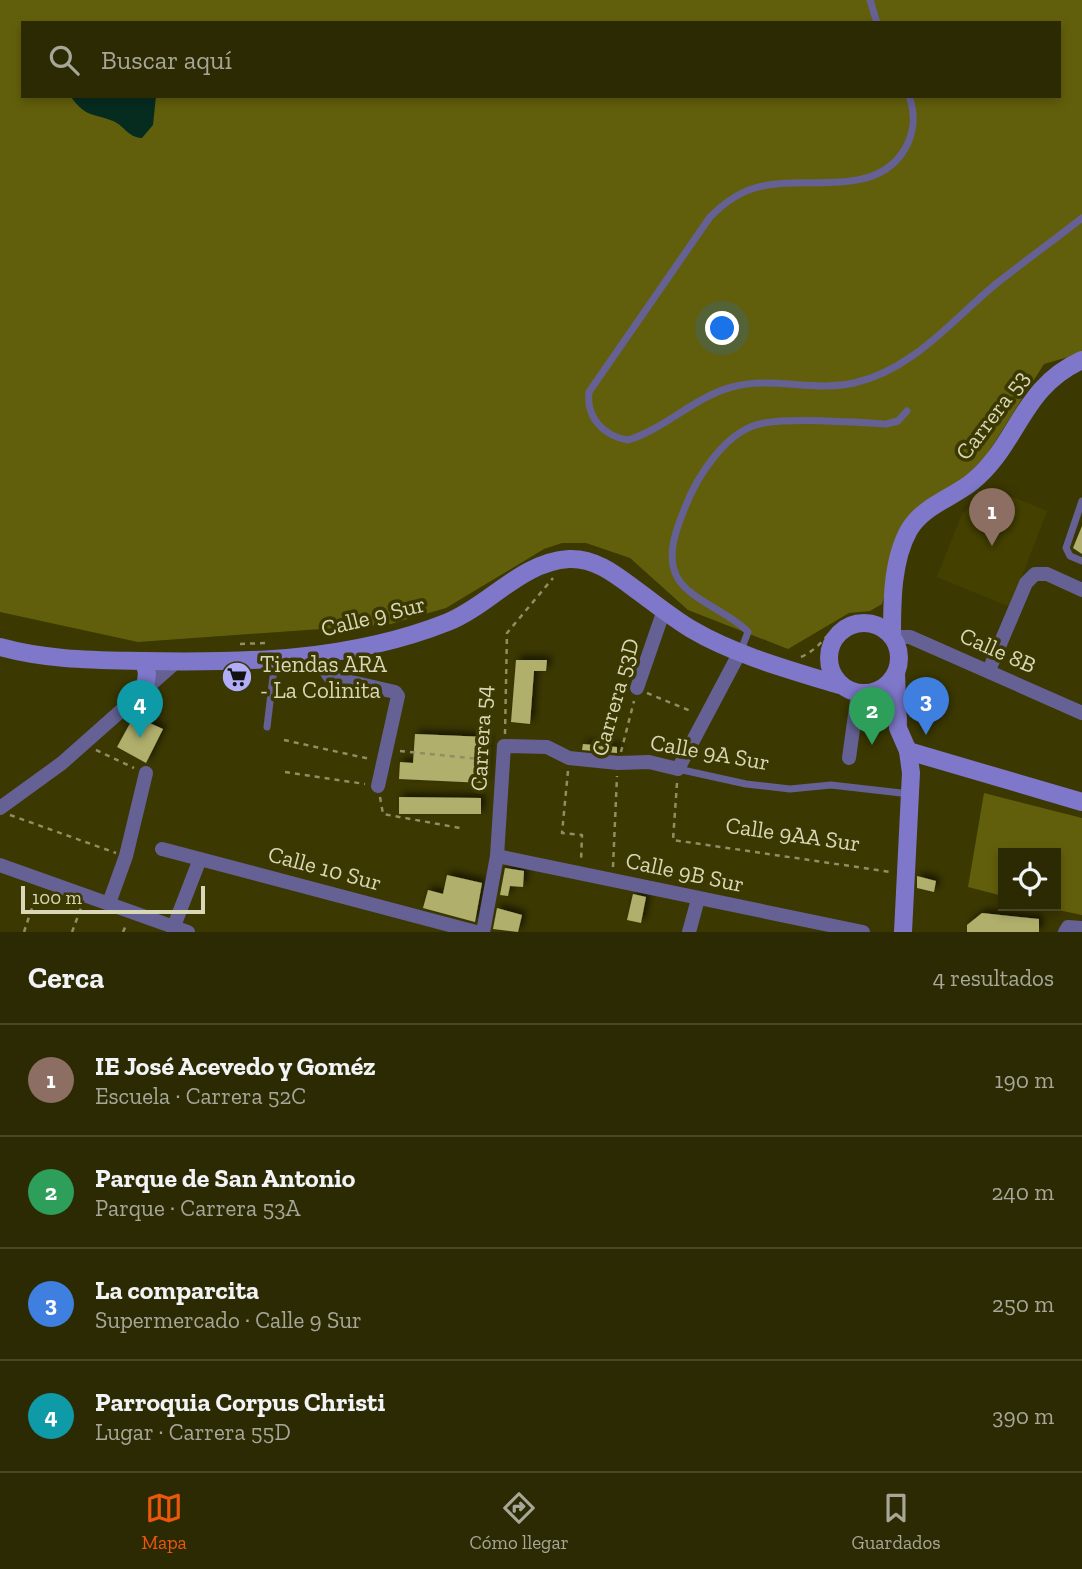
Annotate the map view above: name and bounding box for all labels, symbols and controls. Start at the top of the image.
search box [21,21,1061,98]
icon: search [45,41,83,79]
text: Buscar aquí [101,44,232,76]
your location [705,311,739,345]
street label: Carrera 53 [949,365,1035,465]
pin: 1 [969,488,1015,546]
street label: Calle 9 Sur [318,590,428,642]
street label: Calle 8B [956,621,1040,679]
street label: Carrera 53D [585,635,645,759]
place label: Tiendas ARA - La Colinita [260,650,388,704]
supermarket icon: Tiendas ARA - La Colinita [220,660,254,694]
pin: 3 [903,677,949,735]
pin: 4 [117,680,163,738]
street label: Carrera 54 [464,684,498,792]
pin: 2 [849,687,895,745]
street label: Calle 9A Sur [648,728,772,776]
street label: Calle 9AA Sur [724,811,862,857]
street label: Calle 10 Sur [265,839,385,897]
street label: Calle 9B Sur [623,846,747,898]
map controls [998,848,1061,911]
button: locate [998,848,1061,911]
scale bar [21,883,205,915]
text: 100 m [32,886,82,909]
text: Cerca [28,960,104,996]
text: 4 resultados [933,964,1054,992]
text: IE José Acevedo y Goméz [95,1050,376,1082]
text: 1 [46,1066,56,1094]
text: 190 m [995,1066,1054,1094]
text: Escuela · Carrera 52C [95,1082,306,1110]
text: Parque de San Antonio [95,1162,355,1194]
text: 2 [45,1178,57,1206]
text: 240 m [991,1178,1054,1206]
text: Parque · Carrera 53A [95,1194,300,1222]
text: La comparcita [95,1274,259,1306]
text: 3 [45,1290,57,1318]
text: 250 m [992,1290,1054,1318]
text: Supermercado · Calle 9 Sur [95,1306,362,1334]
text: Parroquia Corpus Christi [95,1386,385,1418]
text: 4 [44,1402,58,1430]
text: 390 m [992,1402,1054,1430]
text: Lugar · Carrera 55D [95,1418,291,1446]
tab: Mapa [141,1489,187,1554]
tab: Cómo llegar [470,1489,569,1554]
tab: Guardados [852,1489,941,1554]

